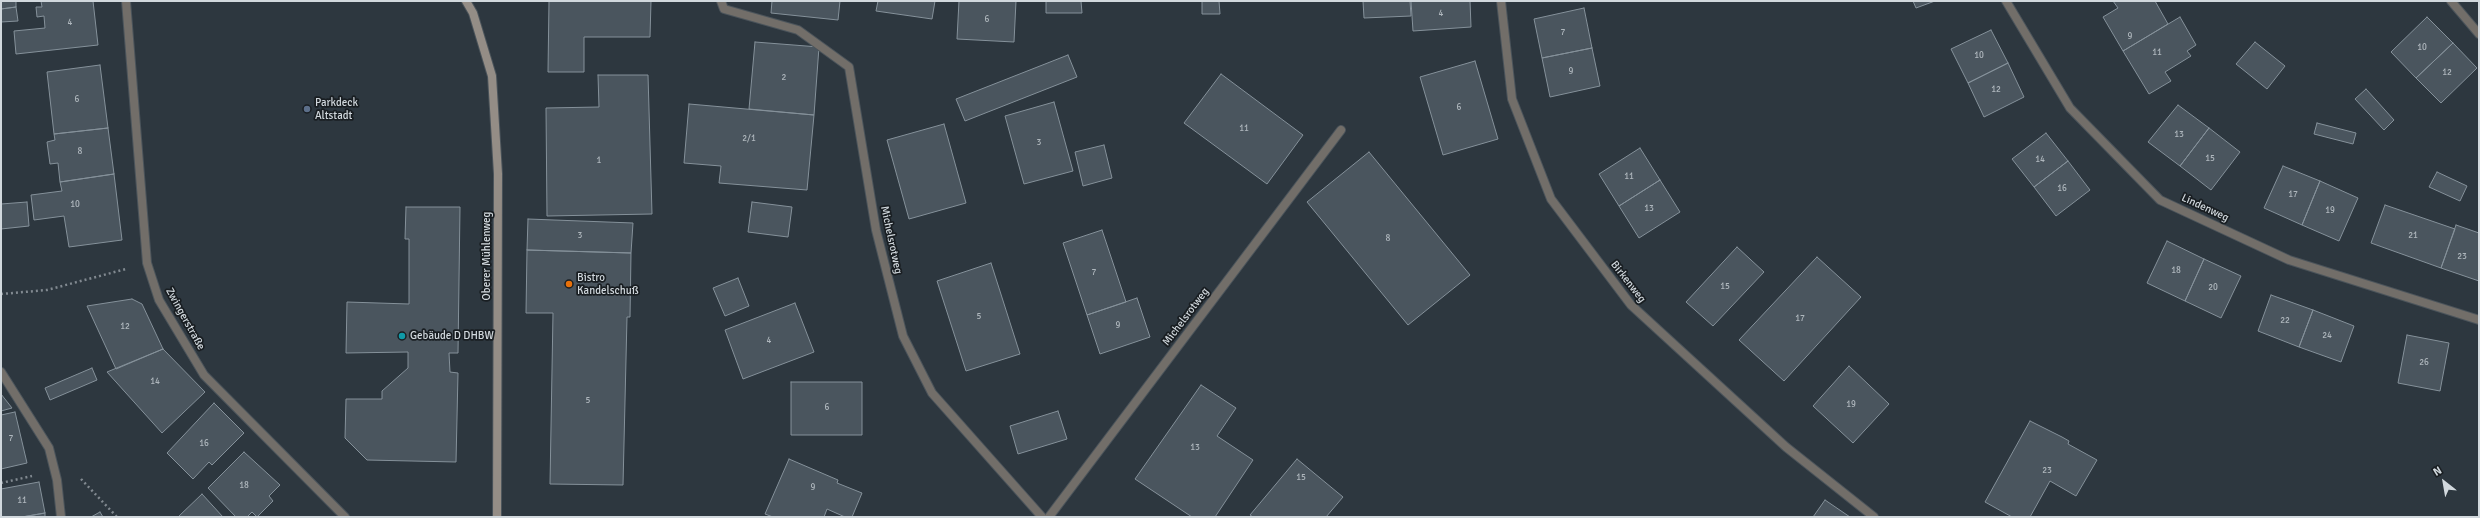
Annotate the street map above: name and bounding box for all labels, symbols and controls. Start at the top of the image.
house number: 4 [1439,9,1443,19]
house number: 6 [985,15,989,25]
house number: 4 [68,18,72,28]
house number: 7 [1561,28,1565,38]
house number: 9 [2128,32,2132,42]
house number: 10 [2417,43,2427,53]
house number: 11 [2152,48,2162,58]
house number: 10 [1974,51,1984,61]
house number: 9 [1569,67,1573,77]
house number: 12 [2442,68,2452,78]
house number: 2 [782,73,786,83]
house number: 12 [1991,85,2001,95]
house number: 6 [75,95,79,105]
place label: Parkdeck Altstadt [315,96,358,122]
house number: 6 [1457,103,1461,113]
marker: Parkdeck Altstadt [302,104,312,114]
house number: 11 [1239,124,1249,134]
house number: 13 [2174,130,2184,140]
house number: 2/1 [742,134,756,144]
house number: 3 [1037,138,1041,148]
house number: 8 [78,147,82,157]
house number: 15 [2205,154,2215,164]
house number: 14 [2035,155,2045,165]
house number: 1 [597,156,601,166]
house number: 11 [1624,172,1634,182]
house number: 16 [2057,184,2067,194]
house number: 17 [2288,190,2298,200]
street label: Lindenweg [2179,191,2231,225]
house number: 10 [70,200,80,210]
house number: 13 [1644,204,1654,214]
street label: Michelsrotweg [877,205,905,275]
house number: 19 [2325,206,2335,216]
street label: Oberer Mühlenweg [480,212,494,300]
house number: 3 [578,231,582,241]
house number: 21 [2408,231,2418,241]
house number: 8 [1386,234,1390,244]
house number: 23 [2457,252,2467,262]
street label: Birkenweg [1608,258,1648,306]
house number: 18 [2171,266,2181,276]
house number: 7 [1092,268,1096,278]
place label: Bistro Kandelschuß [577,271,639,297]
marker: Bistro Kandelschuß [564,279,574,289]
house number: 15 [1720,282,1730,292]
house number: 20 [2208,283,2218,293]
street label: Michelsrotweg [1160,285,1212,349]
street label: Zwingerstraße [163,286,207,352]
house number: 5 [977,312,981,322]
house number: 17 [1795,314,1805,324]
house number: 22 [2280,316,2290,326]
house number: 9 [1116,321,1120,331]
house number: 12 [120,322,130,332]
place label: Gebäude D DHBW [410,329,494,343]
marker: Gebäude D DHBW [397,331,407,341]
house number: 24 [2322,331,2332,341]
house number: 4 [767,336,771,346]
house number: 26 [2419,358,2429,368]
house number: 14 [150,377,160,387]
house number: 5 [586,396,590,406]
house number: 19 [1846,400,1856,410]
house number: 6 [825,403,829,413]
house number: 7 [9,434,13,444]
house number: 16 [199,439,209,449]
house number: 13 [1190,443,1200,453]
north arrow [2424,462,2464,502]
text: N [2431,464,2444,479]
house number: 23 [2042,466,2052,476]
house number: 15 [1296,473,1306,483]
house number: 18 [239,481,249,491]
house number: 9 [811,483,815,493]
house number: 11 [17,496,27,506]

